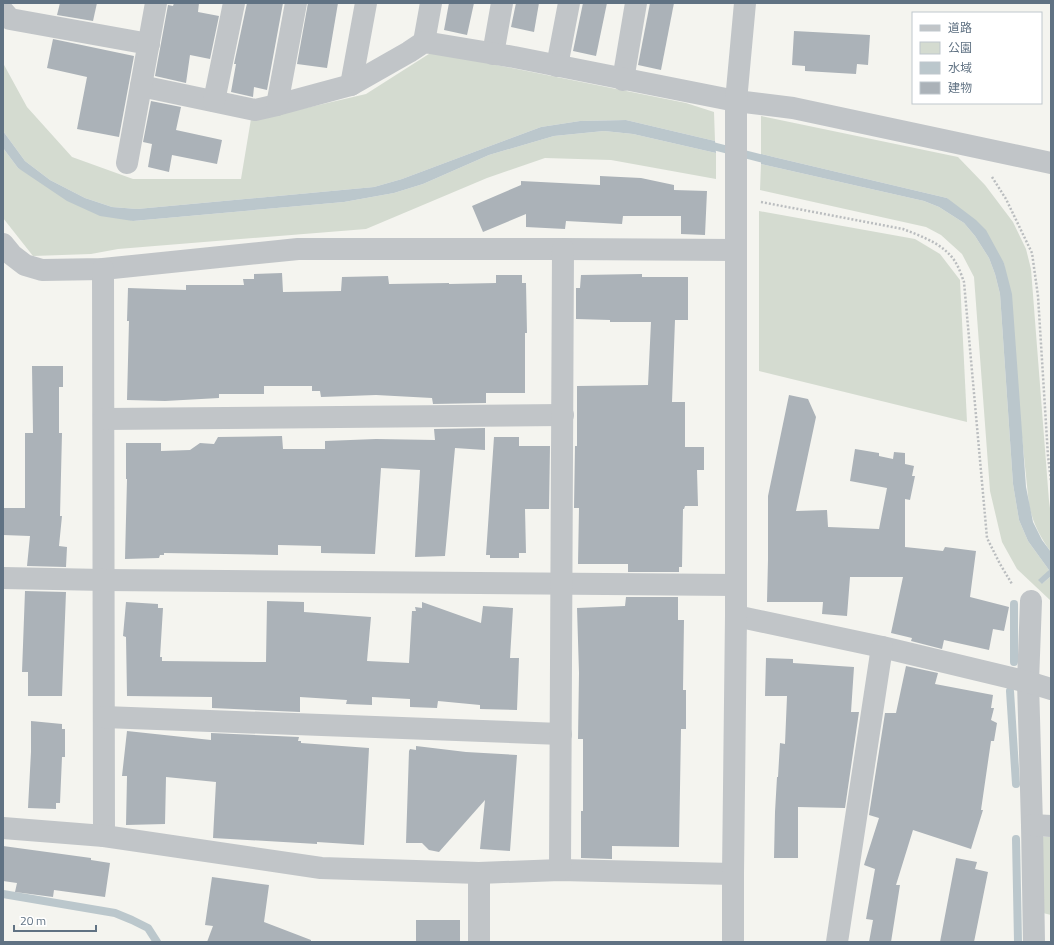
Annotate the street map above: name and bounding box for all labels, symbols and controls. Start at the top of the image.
legend [912,12,1042,104]
text: 道路 [948,18,972,37]
text: 公園 [948,38,972,57]
text: 水域 [948,58,972,77]
text: 建物 [948,78,972,97]
scale bar [14,907,96,933]
text: 20 m [20,911,46,930]

